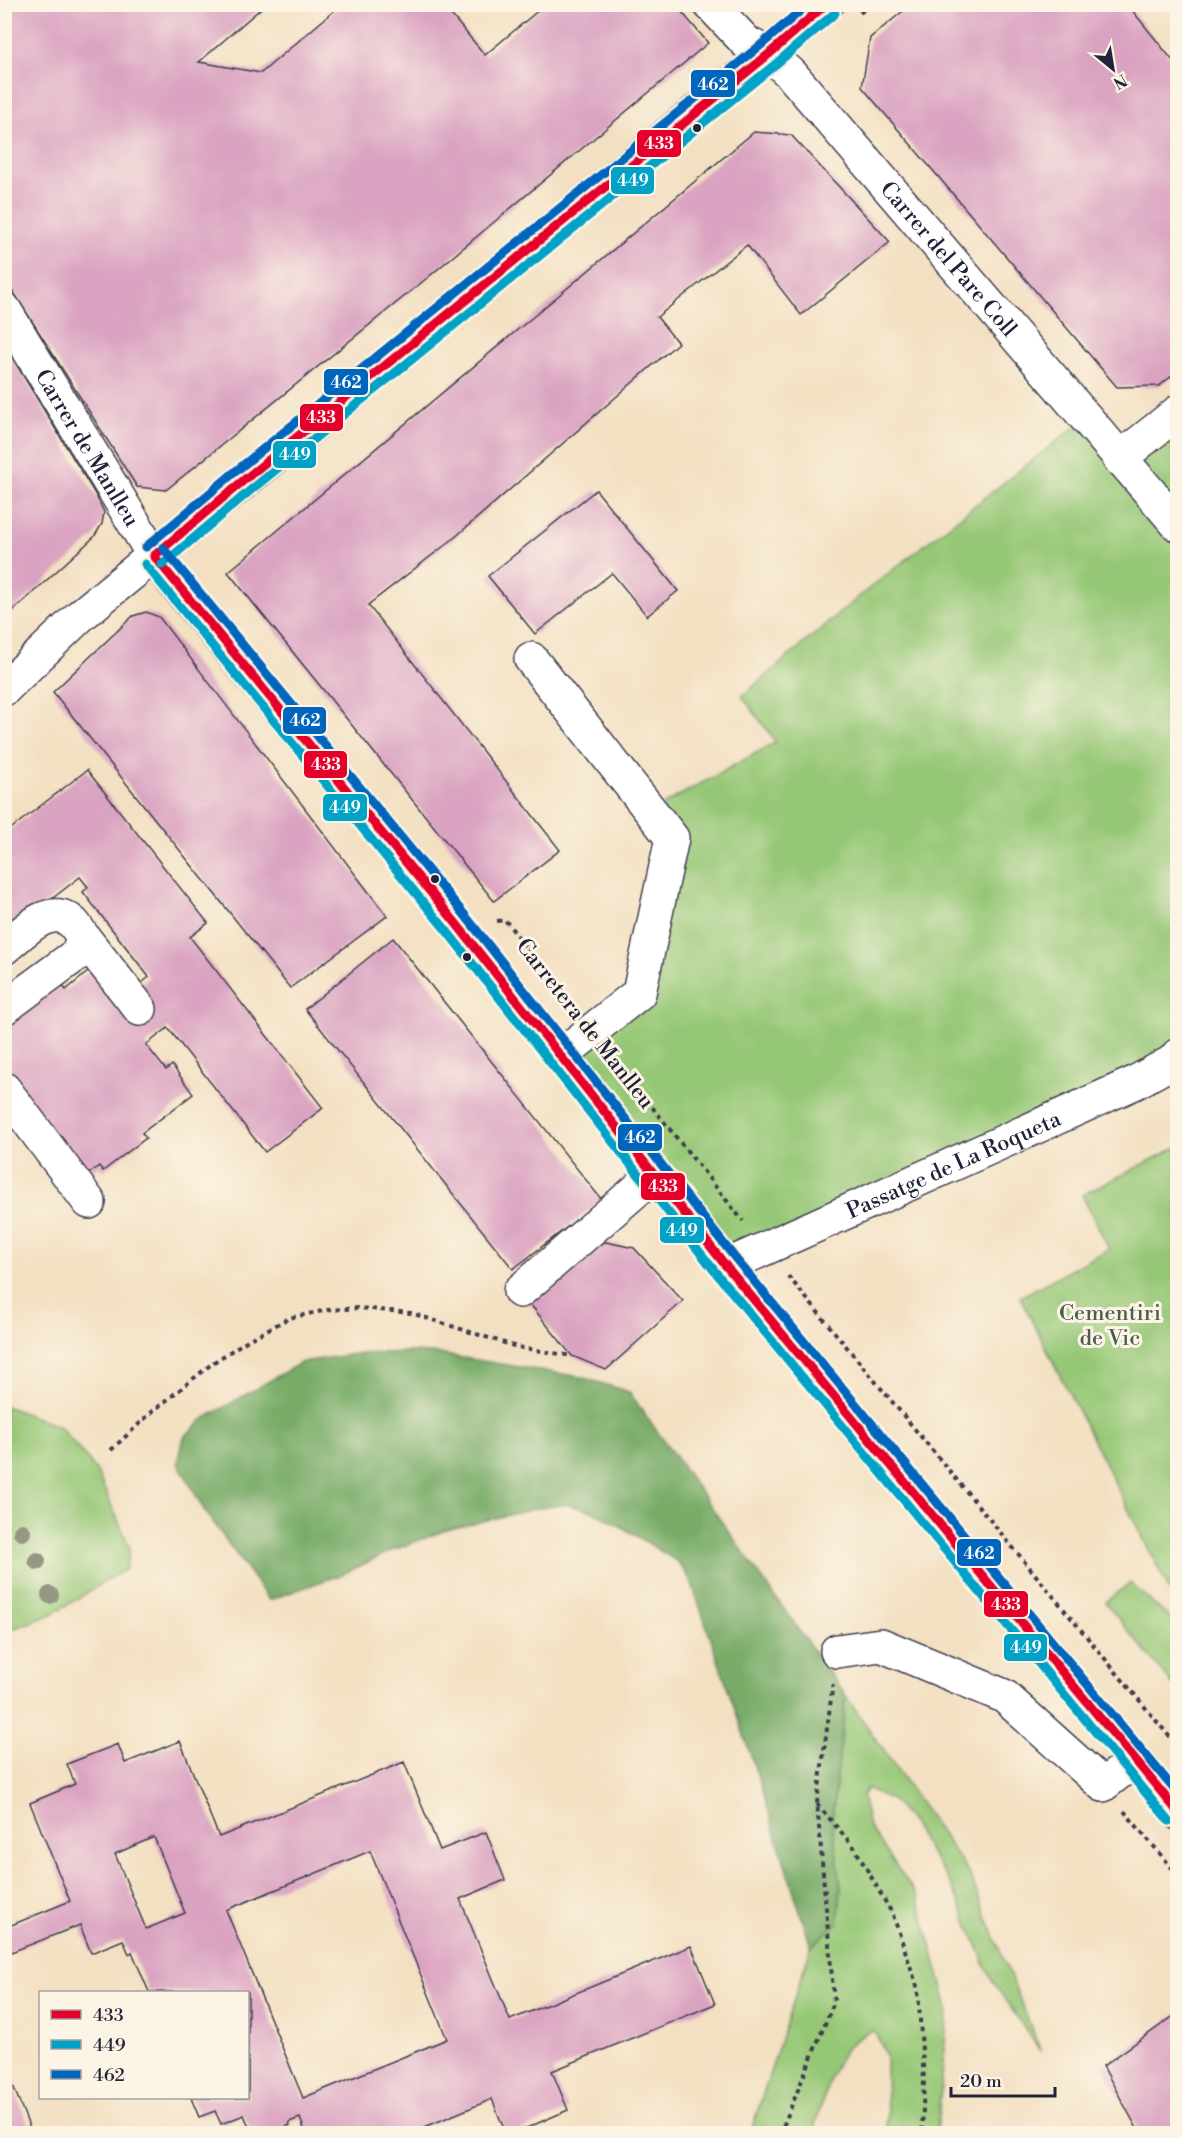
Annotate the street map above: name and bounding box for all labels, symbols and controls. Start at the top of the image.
north arrow [1083,39,1143,99]
line badge: 462 [690,69,736,98]
text: N [1109,69,1130,93]
text: 462 [698,75,728,95]
unlabelled marker [691,122,703,134]
line badge: 433 [636,129,682,158]
text: 433 [644,134,674,154]
line badge: 449 [610,166,655,195]
text: 449 [617,171,649,191]
street label: Carrer del Pare Coll [874,176,1022,343]
street label: Carrer de Manlleu [29,365,145,532]
line badge: 462 [323,368,369,396]
text: 462 [331,373,361,393]
line badge: 433 [299,403,344,432]
text: 433 [306,408,336,428]
line badge: 449 [272,440,317,469]
text: 449 [279,445,311,465]
line badge: 462 [282,706,327,735]
text: 462 [290,711,320,731]
line badge: 433 [303,750,348,779]
text: 433 [311,755,341,775]
line badge: 449 [322,793,368,822]
text: 449 [329,798,361,818]
unlabelled marker [429,873,441,885]
street label: Carretera de Manlleu [510,933,660,1115]
unlabelled marker [461,951,473,963]
street label: Passatge de La Roqueta [842,1105,1066,1225]
line badge: 462 [617,1123,663,1152]
text: 462 [625,1128,655,1148]
line badge: 433 [640,1172,686,1201]
text: 433 [648,1177,678,1197]
line badge: 449 [659,1216,705,1244]
text: 449 [666,1221,698,1241]
park label: Cementiri de Vic [1059,1300,1161,1352]
line badge: 462 [956,1538,1002,1567]
text: 462 [964,1544,994,1564]
line badge: 433 [983,1590,1029,1618]
text: 433 [991,1595,1021,1615]
line badge: 449 [1003,1633,1048,1662]
text: 449 [1010,1638,1042,1658]
legend [39,1991,249,2099]
text: 433 [93,2004,124,2027]
text: 449 [93,2034,126,2057]
scale bar [951,2060,1054,2098]
text: 462 [93,2064,125,2087]
text: 20 m [960,2070,1002,2093]

